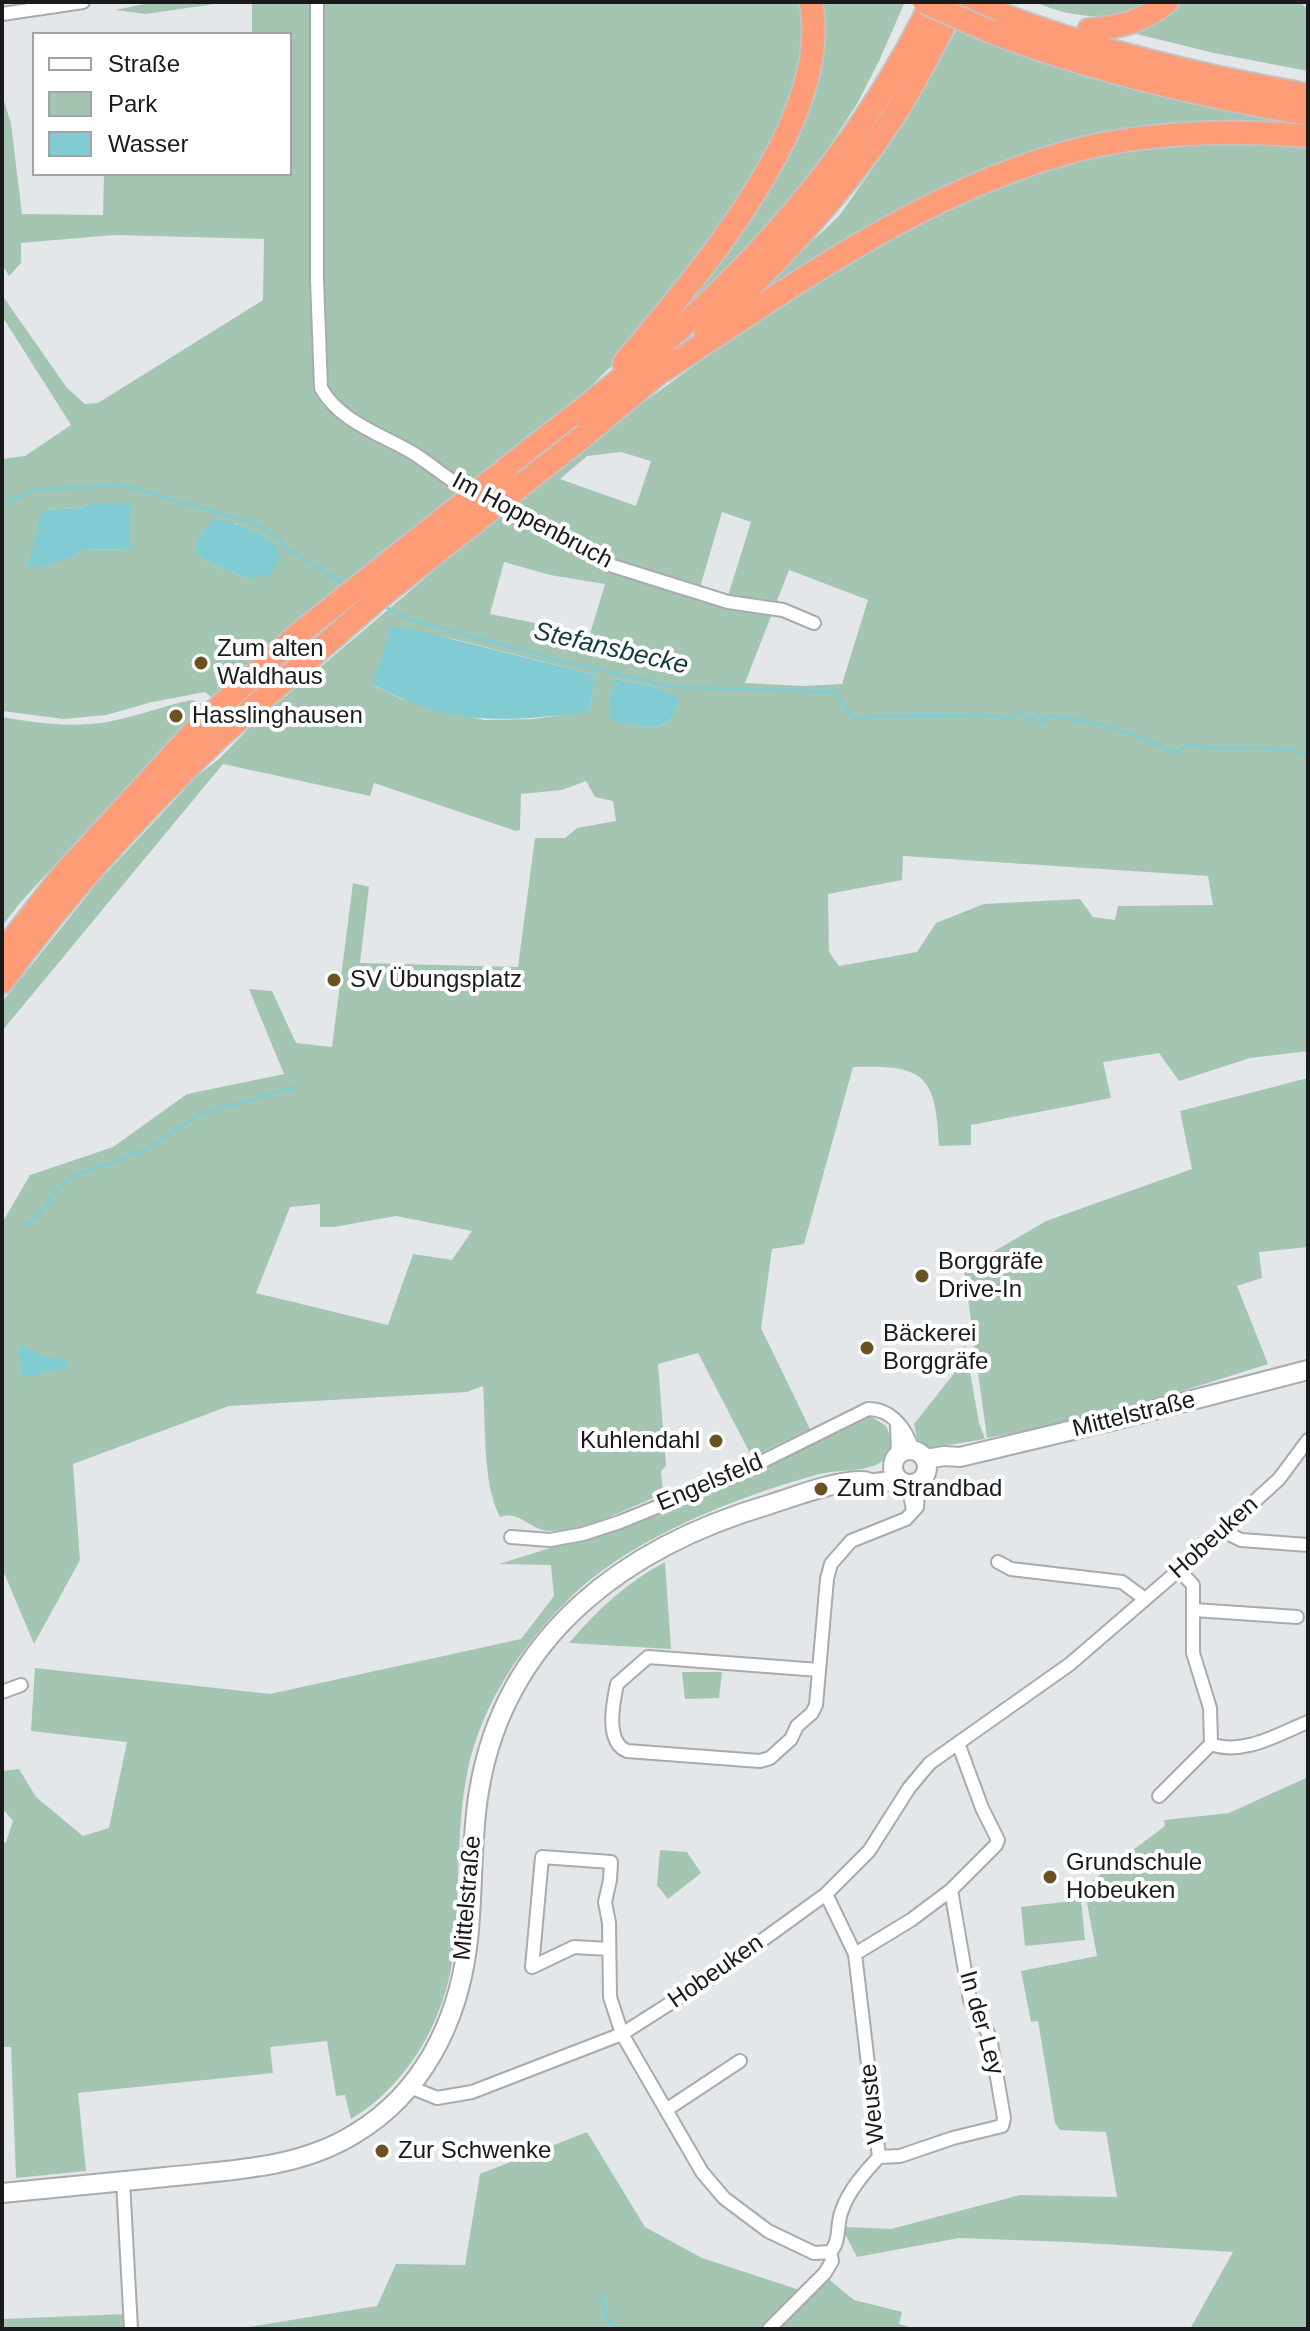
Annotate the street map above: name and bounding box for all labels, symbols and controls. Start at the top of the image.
legend [32,32,292,176]
text: Straße [108,50,180,77]
text: Park [108,90,157,117]
text: Wasser [108,130,188,157]
street label: Im Hoppenbruch [447,467,617,575]
water label: Stefansbecke [531,616,691,682]
place label: Zum alten Waldhaus [217,635,324,691]
marker: Zum alten Waldhaus [192,654,210,672]
place label: Hasslinghausen [192,702,363,730]
marker: Hasslinghausen [167,707,185,725]
place label: SV Übungsplatz [350,966,522,994]
marker: SV Übungsplatz [325,971,343,989]
place label: Borggräfe Drive-In [938,1248,1043,1304]
marker: Borggräfe Drive-In [913,1267,931,1285]
place label: Bäckerei Borggräfe [883,1320,988,1376]
marker: Bäckerei Borggräfe [858,1339,876,1357]
street label: Mittelstraße [1070,1386,1198,1444]
place label: Kuhlendahl [580,1427,700,1455]
marker: Kuhlendahl [707,1432,725,1450]
street label: Engelsfeld [653,1448,767,1518]
place label: Zum Strandbad [837,1475,1002,1503]
marker: Zum Strandbad [812,1480,830,1498]
street label: Hobeuken [1164,1491,1264,1585]
street label: Mittelstraße [448,1834,488,1962]
place label: Grundschule Hobeuken [1066,1849,1202,1905]
marker: Grundschule Hobeuken [1041,1868,1059,1886]
street label: Hobeuken [663,1929,769,2015]
street label: In der Ley [952,1968,1010,2078]
street label: Weuste [854,2062,892,2146]
place label: Zur Schwenke [398,2137,551,2165]
marker: Zur Schwenke [373,2142,391,2160]

